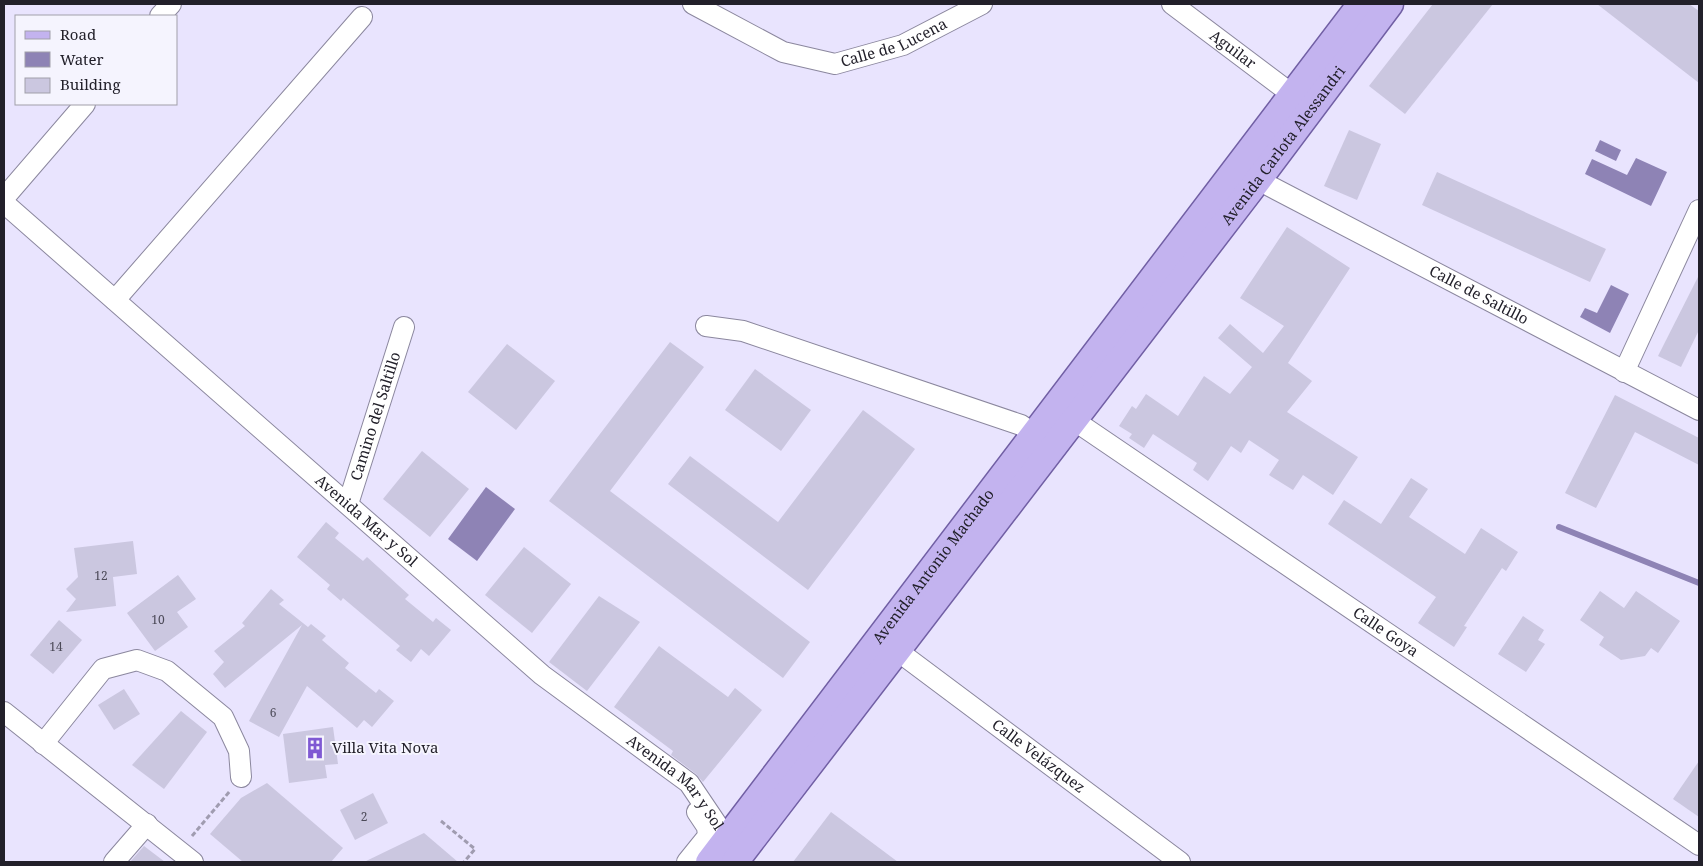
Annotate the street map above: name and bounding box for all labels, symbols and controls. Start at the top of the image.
street label: Calle de Lucena [838,13,950,71]
legend [15,15,178,105]
text: Road [60,24,96,44]
street label: Aguilar [1206,25,1260,73]
text: Water [60,49,103,69]
street label: Avenida Carlota Alessandri [1216,62,1349,229]
text: Building [60,74,121,94]
street label: Calle de Saltillo [1426,260,1532,328]
street label: Camino del Saltillo [345,349,405,483]
street label: Avenida Mar y Sol [312,470,423,571]
street label: Avenida Antonio Machado [867,485,998,648]
house number: 12 [94,567,108,584]
street label: Calle Goya [1349,602,1423,660]
house number: 10 [151,611,165,628]
house number: 14 [49,638,63,655]
house number: 6 [270,704,277,721]
street label: Calle Velázquez [988,714,1090,797]
street label: Avenida Mar y Sol [623,730,729,834]
building icon: Villa Vita Nova [302,735,328,761]
place label: Villa Vita Nova [332,737,438,757]
house number: 2 [361,808,367,825]

